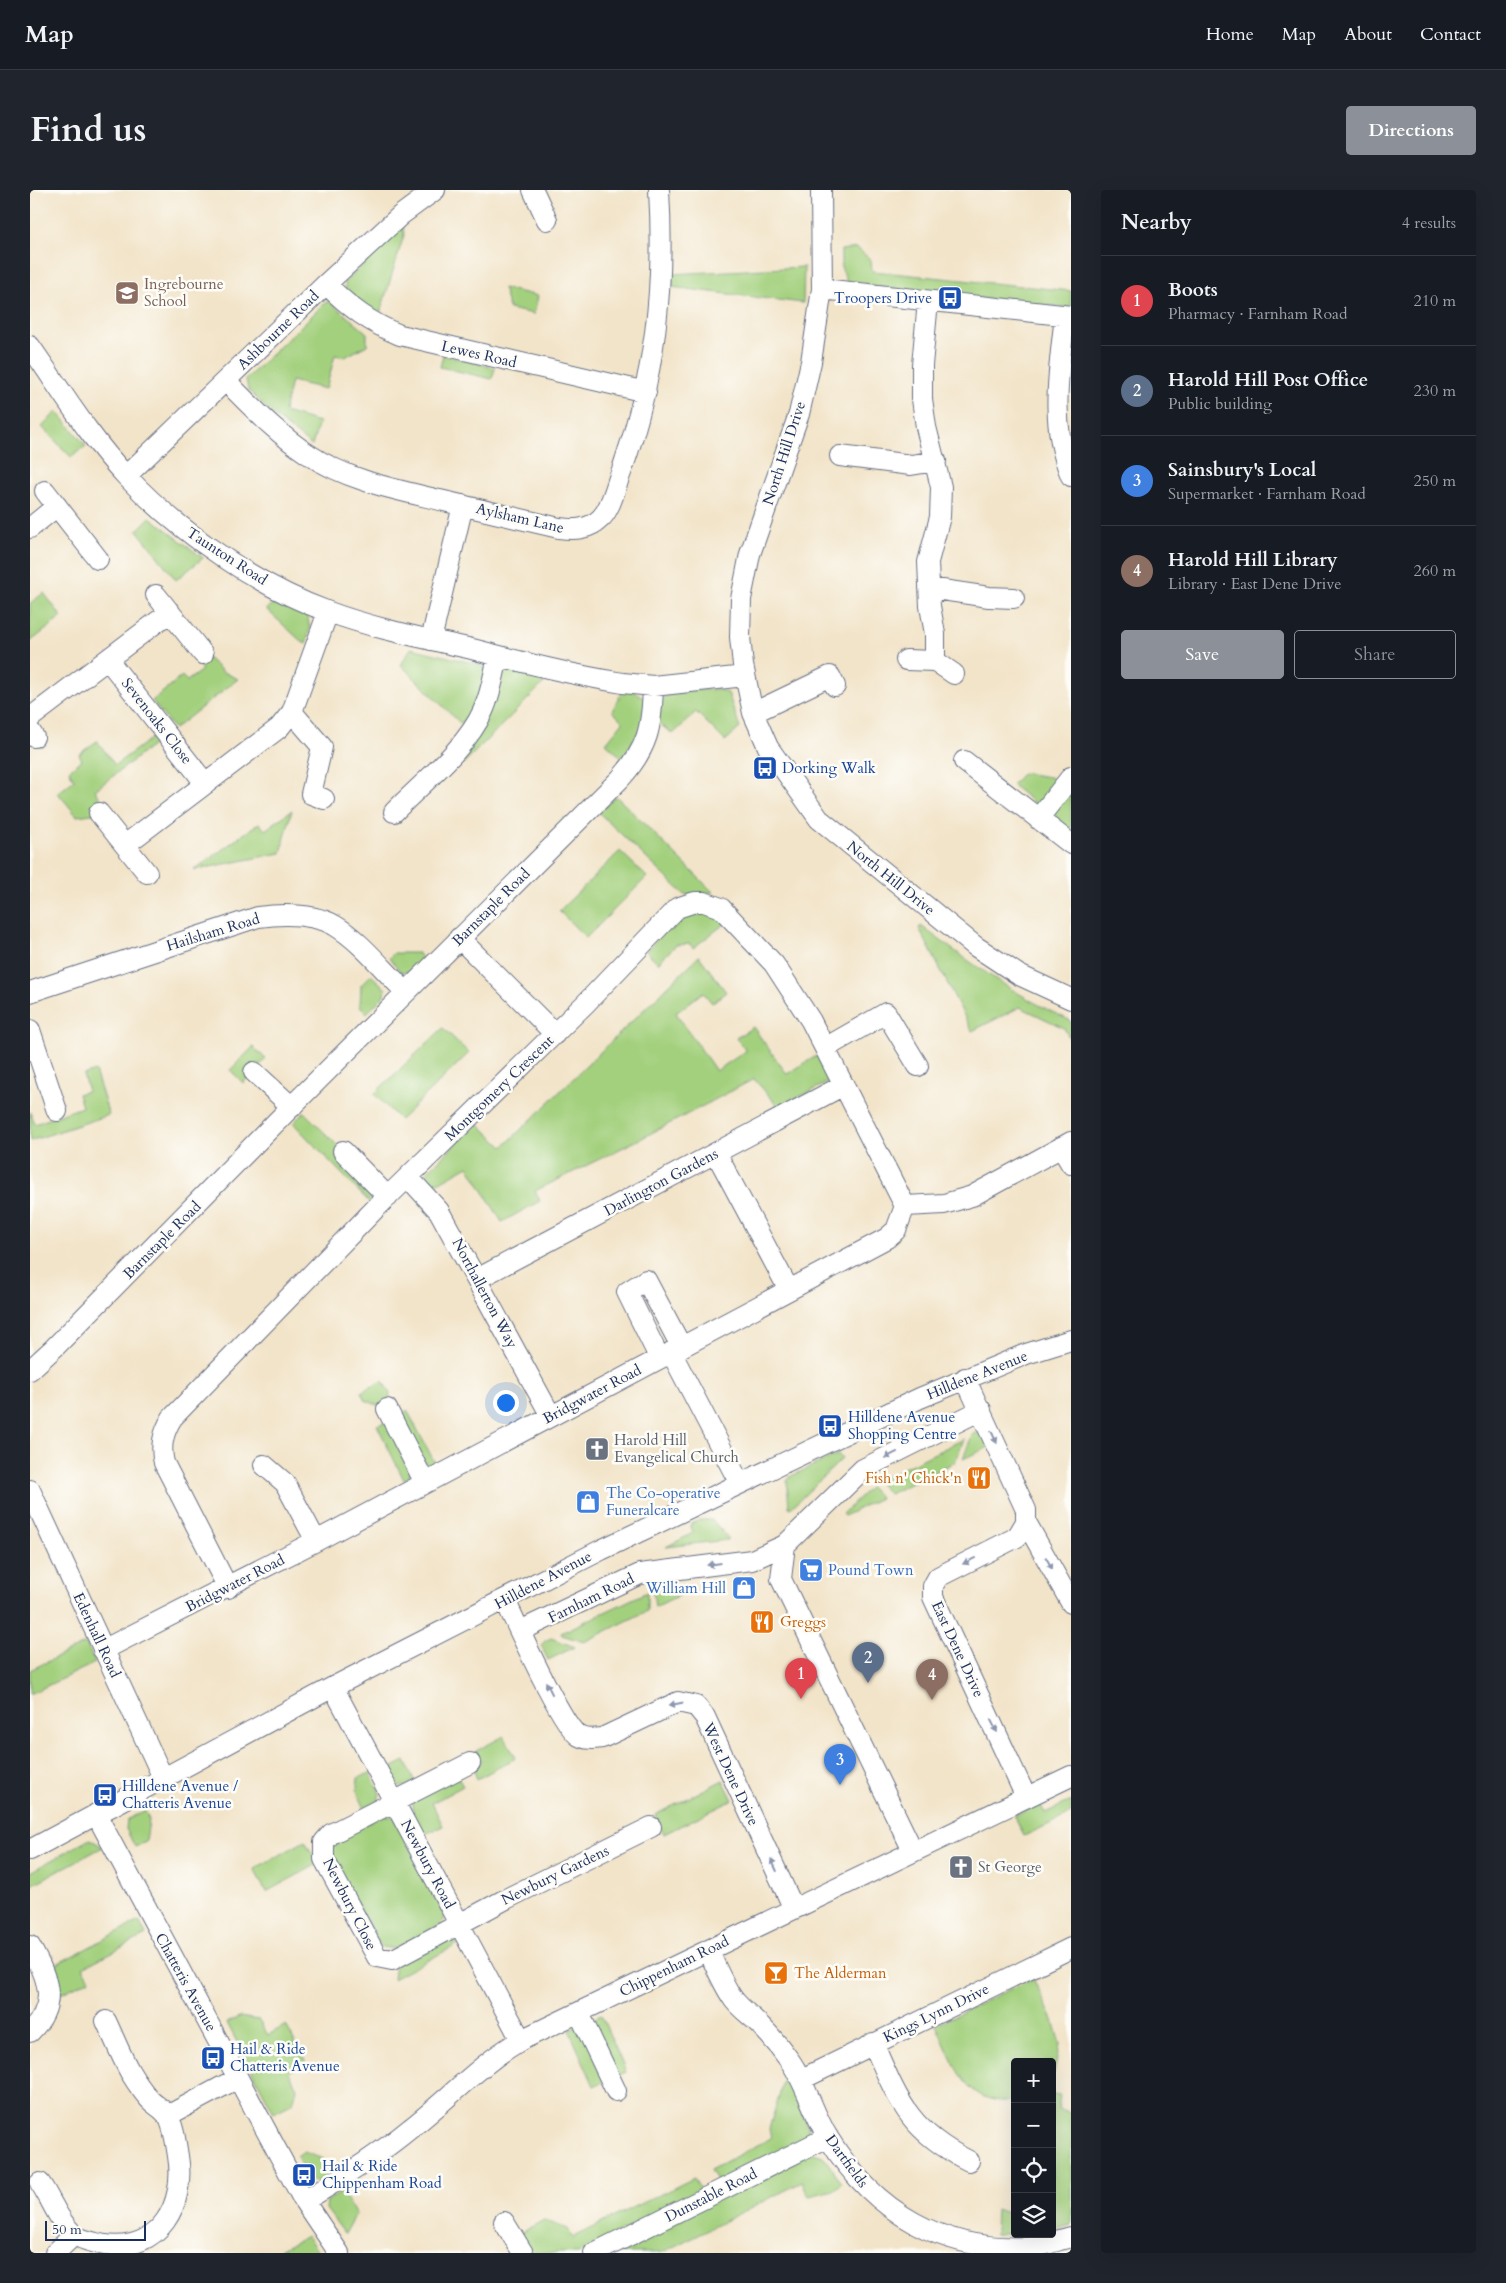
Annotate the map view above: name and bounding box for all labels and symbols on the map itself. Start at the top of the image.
place label: Ingrebourne School [144,274,224,311]
school or university icon: Ingrebourne School [114,280,140,306]
bus stop icon: Troopers Drive [937,285,963,311]
street label: Ashbourne Road [233,286,323,374]
place label: Troopers Drive [834,288,932,308]
street label: Lewes Road [439,336,519,372]
street label: North Hill Drive [758,398,810,507]
street label: Aylsham Lane [474,498,566,538]
street label: Taunton Road [183,522,271,590]
street label: Sevenoaks Close [117,674,197,768]
bus stop icon: Dorking Walk [752,755,778,781]
place label: Dorking Walk [782,758,876,778]
street label: North Hill Drive [843,836,939,920]
street label: Barnstaple Road [448,864,534,950]
street label: Hailsham Road [164,908,262,956]
street label: Montgomery Crescent [440,1030,558,1145]
street label: Darlington Gardens [600,1143,722,1221]
street label: Barnstaple Road [119,1197,205,1283]
street label: Northallerton Way [448,1234,523,1352]
street label: Hilldene Avenue [924,1346,1031,1404]
street label: Bridgwater Road [539,1360,645,1428]
your location [493,1390,519,1416]
place label: Hilldene Avenue Shopping Centre [848,1407,957,1444]
bus stop icon: Hilldene Avenue Shopping Centre [817,1413,843,1439]
place label: Harold Hill Evangelical Church [614,1430,740,1467]
one-way arrow [990,1430,999,1445]
church icon: Harold Hill Evangelical Church [584,1436,610,1462]
one-way arrow [883,1450,898,1459]
restaurant icon: Fish n' Chick'n [966,1465,992,1491]
place label: Fish n' Chick'n [865,1468,962,1488]
place label: The Co-operative Funeralcare [606,1483,721,1520]
shop icon: The Co-operative Funeralcare [575,1489,601,1515]
street label: Hilldene Avenue [491,1546,595,1614]
street label: Bridgwater Road [182,1549,288,1617]
one-way arrow [1044,1556,1053,1569]
supermarket icon: Pound Town [798,1557,824,1583]
one-way arrow [962,1557,976,1565]
one-way arrow [705,1560,721,1568]
place label: Pound Town [828,1560,914,1580]
street label: Farnham Road [545,1569,637,1627]
shop icon: William Hill [731,1575,757,1601]
place label: William Hill [645,1578,726,1598]
street label: Edenhall Road [69,1589,125,1681]
street label: East Dene Drive [927,1598,989,1701]
restaurant icon: Greggs [749,1609,775,1635]
place label: Greggs [780,1612,826,1632]
pin: 2 [852,1642,884,1683]
pin: 1 [785,1658,817,1699]
pin: 4 [916,1659,948,1700]
one-way arrow [545,1681,553,1695]
one-way arrow [669,1700,684,1708]
street label: West Dene Drive [698,1718,764,1829]
one-way arrow [990,1719,998,1733]
pin: 3 [824,1744,856,1785]
place label: Hilldene Avenue / Chatteris Avenue [122,1776,238,1813]
bus stop icon: Hilldene Avenue / Chatteris Avenue [92,1782,118,1808]
street label: Newbury Road [396,1816,460,1912]
street label: Newbury Gardens [498,1840,612,1910]
church icon: St George [948,1854,974,1880]
street label: Newbury Close [318,1855,382,1954]
one-way arrow [769,1857,778,1872]
place label: St George [978,1857,1042,1877]
street label: Chatteris Avenue [151,1929,221,2035]
street label: Chippenham Road [616,1931,732,2001]
bar icon: The Alderman [763,1960,789,1986]
place label: The Alderman [794,1963,887,1983]
street label: Kings Lynn Drive [880,1979,993,2047]
place label: Hail & Ride Chatteris Avenue [230,2039,340,2076]
bus stop icon: Hail & Ride Chatteris Avenue [200,2045,226,2071]
street label: Dartfields [821,2130,873,2192]
place label: Hail & Ride Chippenham Road [322,2156,442,2193]
bus stop icon: Hail & Ride Chippenham Road [291,2162,317,2188]
street label: Dunstable Road [662,2163,760,2227]
scale bar [45,2218,146,2241]

